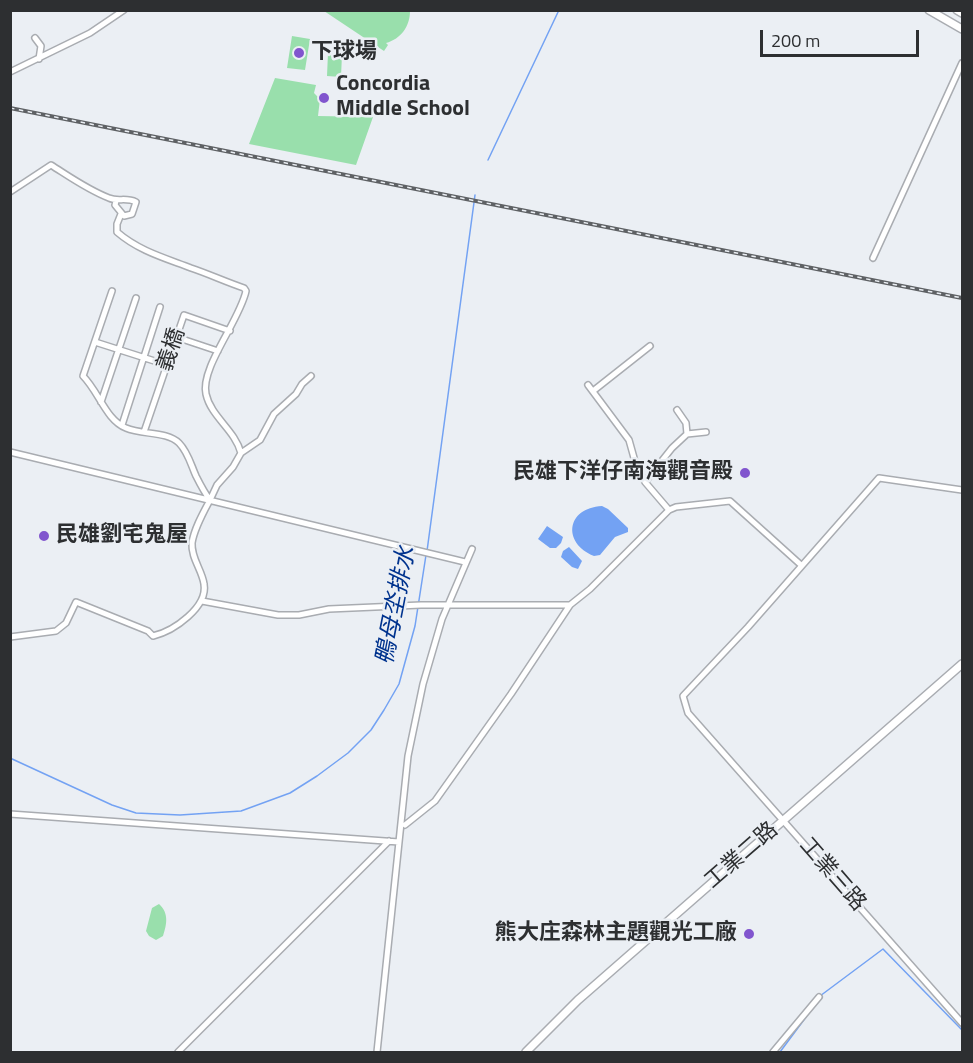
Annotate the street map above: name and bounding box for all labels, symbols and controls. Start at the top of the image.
scale bar [763,18,922,56]
text: 200 m [771,27,820,54]
place label: 下球場 [311,40,377,66]
marker: 下球場 [292,46,306,60]
place label: Concordia Middle School [336,72,470,124]
marker: Concordia Middle School [317,91,331,105]
street label: 義橋 [152,325,192,375]
place label: 民雄下洋仔南海觀音殿 [513,460,733,486]
marker: 民雄下洋仔南海觀音殿 [738,466,752,480]
place label: 民雄劉宅鬼屋 [56,523,188,549]
marker: 民雄劉宅鬼屋 [37,529,51,543]
water label: 鴨母坔排水 [371,544,423,668]
street label: 工業二路 [700,817,784,895]
street label: 工業三路 [793,833,871,917]
place label: 熊大庄森林主題觀光工廠 [495,921,737,947]
marker: 熊大庄森林主題觀光工廠 [742,927,756,941]

